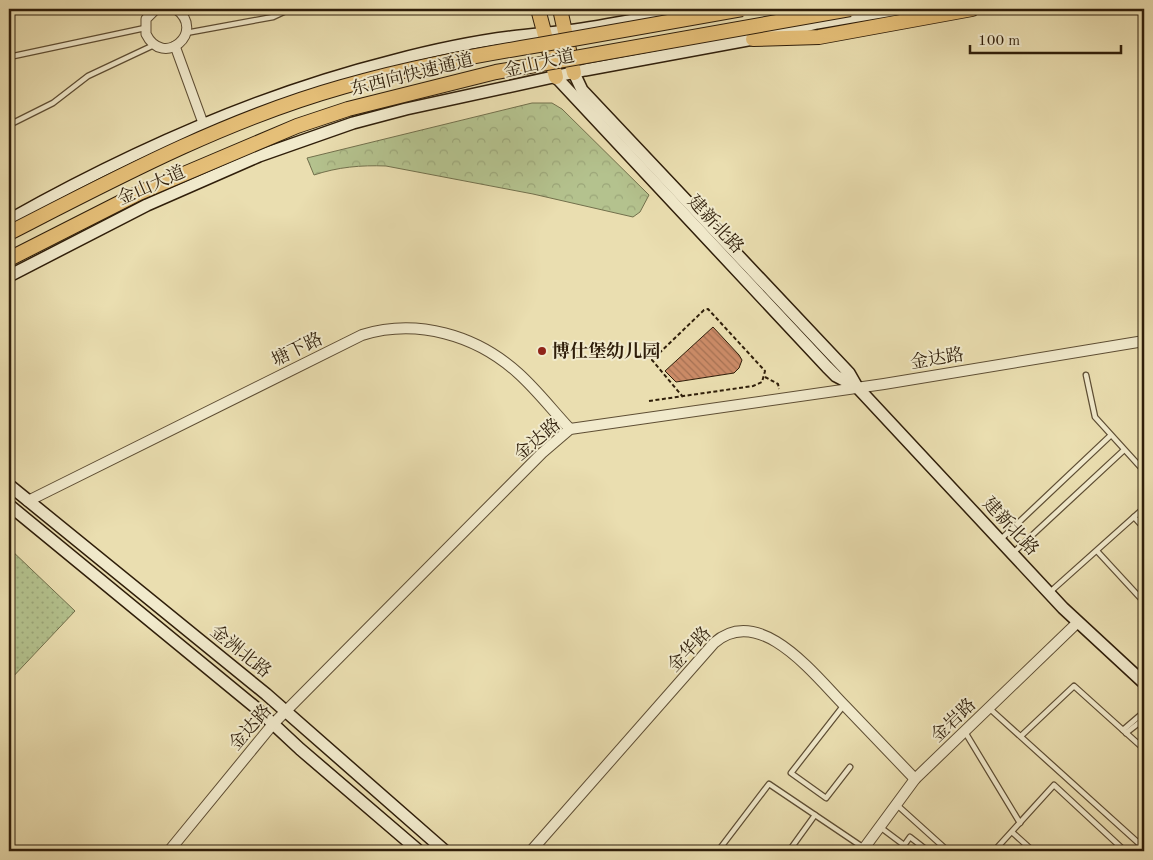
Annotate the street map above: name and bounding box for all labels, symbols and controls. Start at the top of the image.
scale bar [970,22,1122,54]
text: 100 m [978,34,1020,49]
street label: 金山大道 [502,45,576,81]
street label: 东西向快速通道 [348,49,476,99]
street label: 金山大道 [114,161,188,209]
street label: 建新北路 [684,191,748,257]
street label: 塘下路 [268,328,326,370]
place label: 博仕堡幼儿园 [552,341,660,361]
street label: 金达路 [909,344,965,372]
marker: 博仕堡幼儿园 [536,345,548,357]
street label: 金达路 [510,414,564,464]
street label: 建新北路 [979,493,1043,559]
street label: 金洲北路 [207,621,275,681]
street label: 金华路 [663,622,715,676]
street label: 金岩路 [927,694,979,746]
street label: 金达路 [225,700,275,754]

